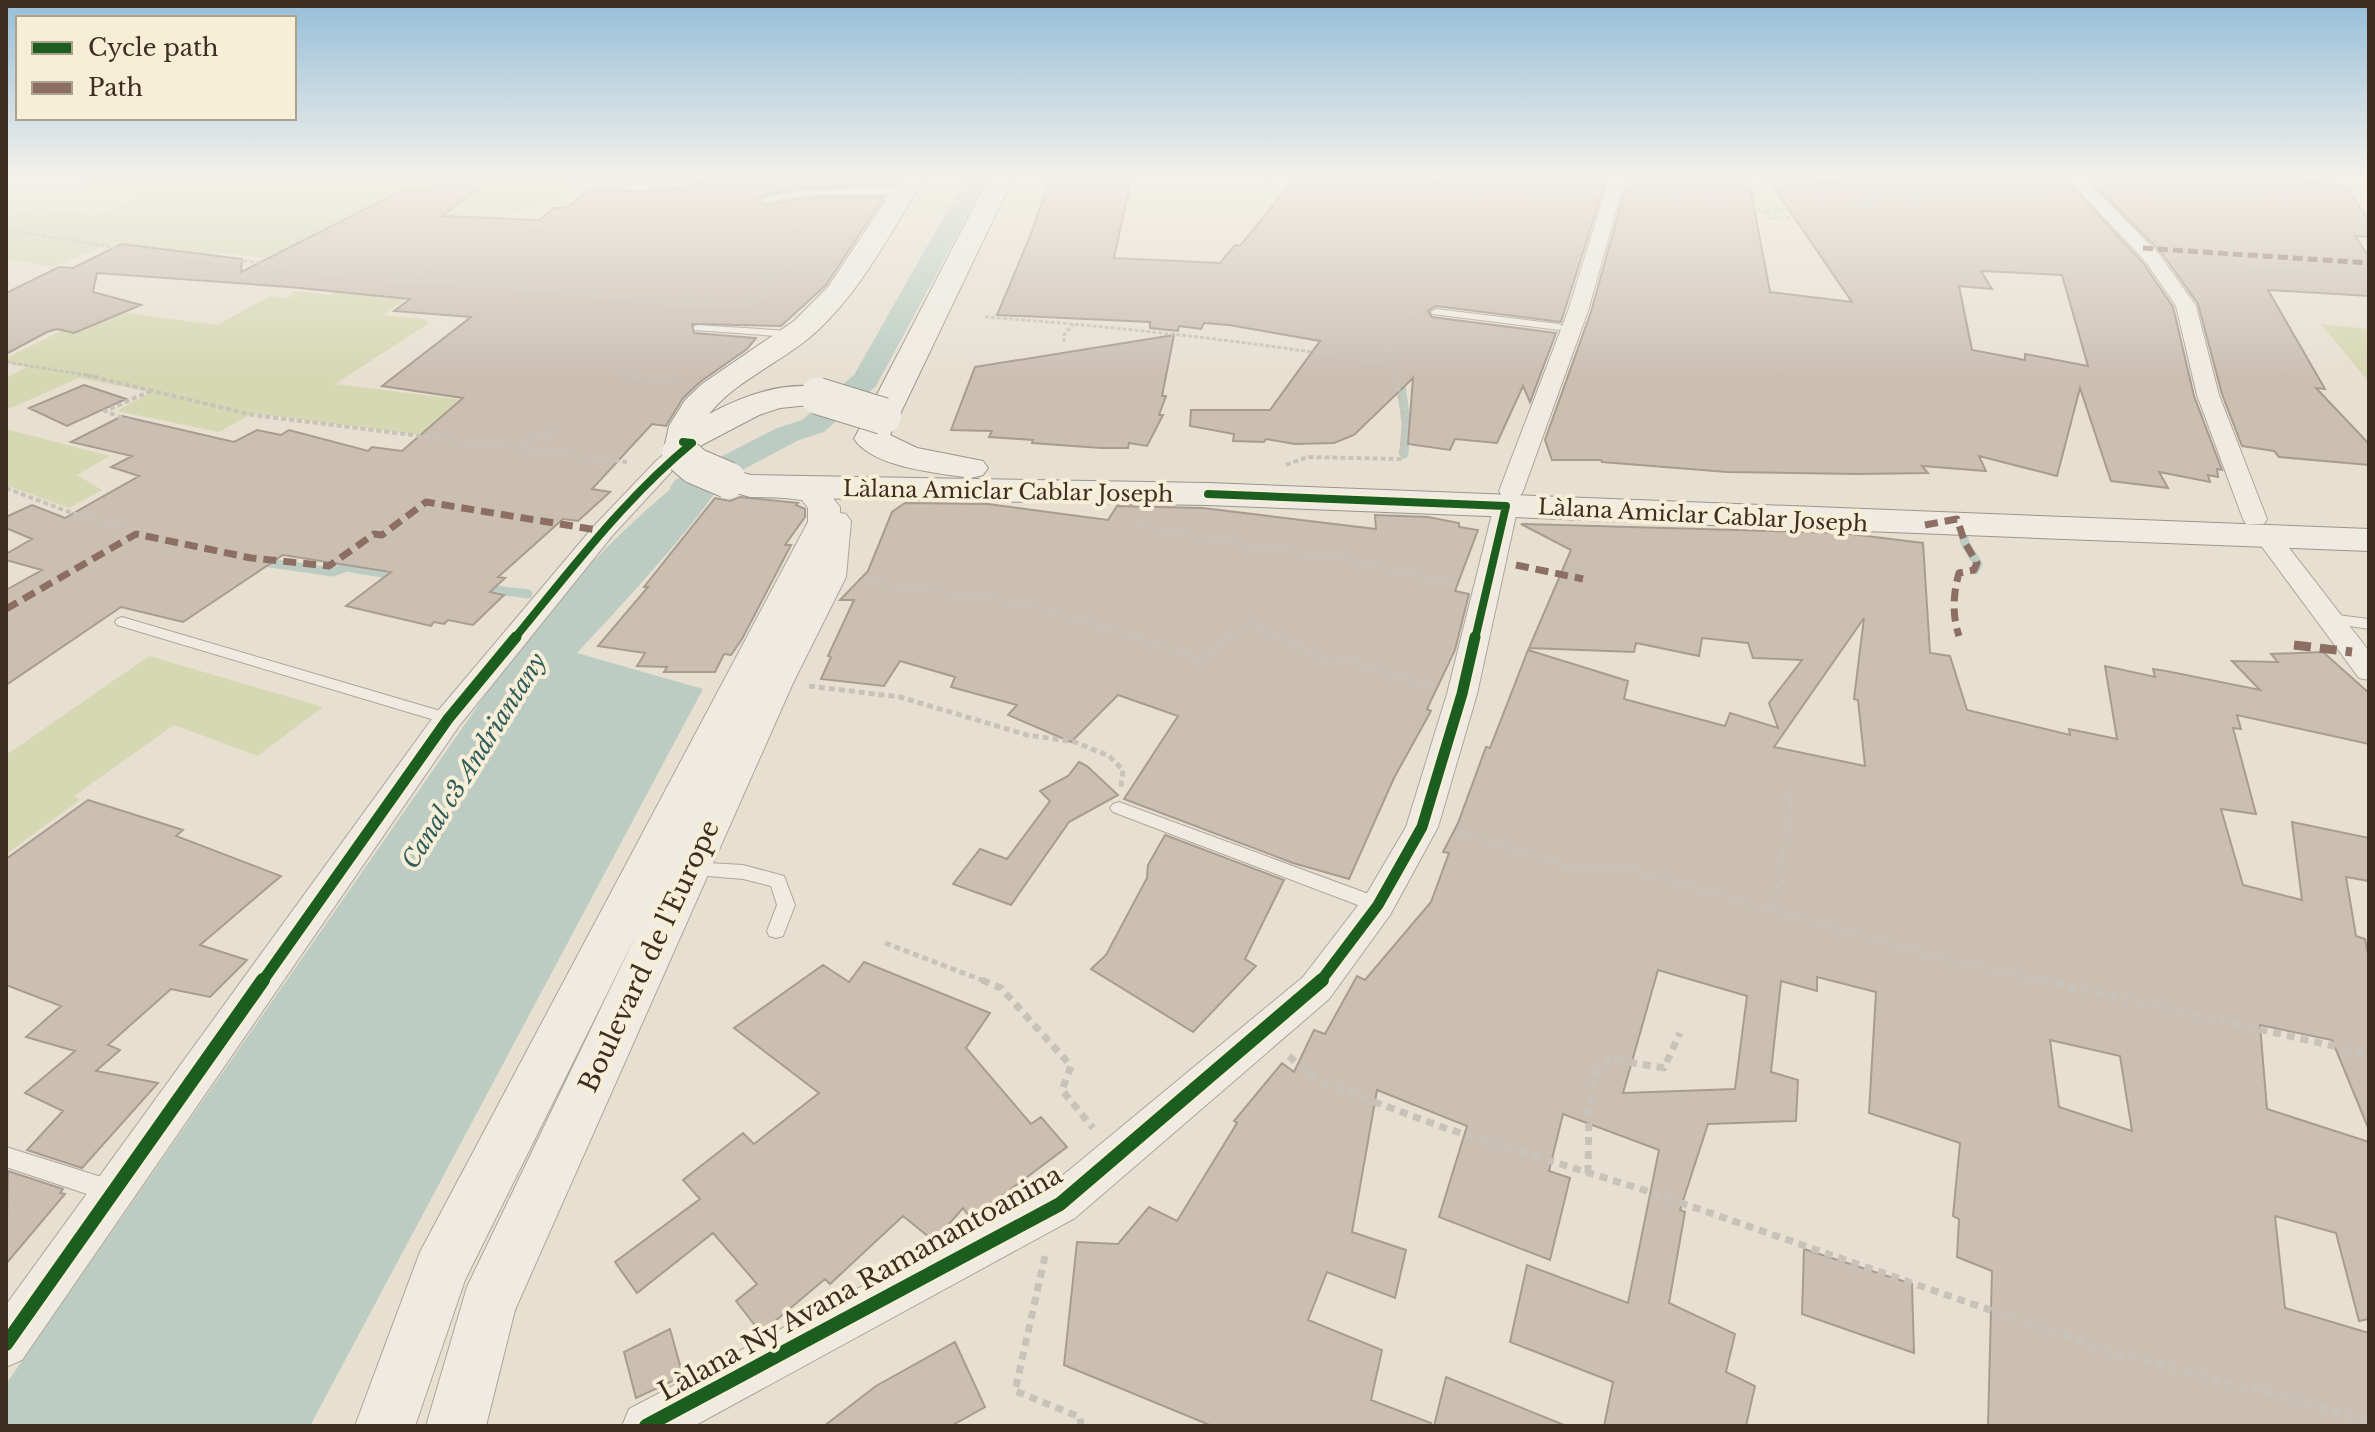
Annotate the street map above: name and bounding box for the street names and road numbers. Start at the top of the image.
street label: Làlana Amiclar Cablar Joseph [843,475,1173,508]
street label: Làlana Amiclar Cablar Joseph [1537,493,1869,538]
street label: Boulevard de l'Europe [572,815,726,1097]
street label: Làlana Ny Avana Ramanantoanina [653,1158,1068,1408]

